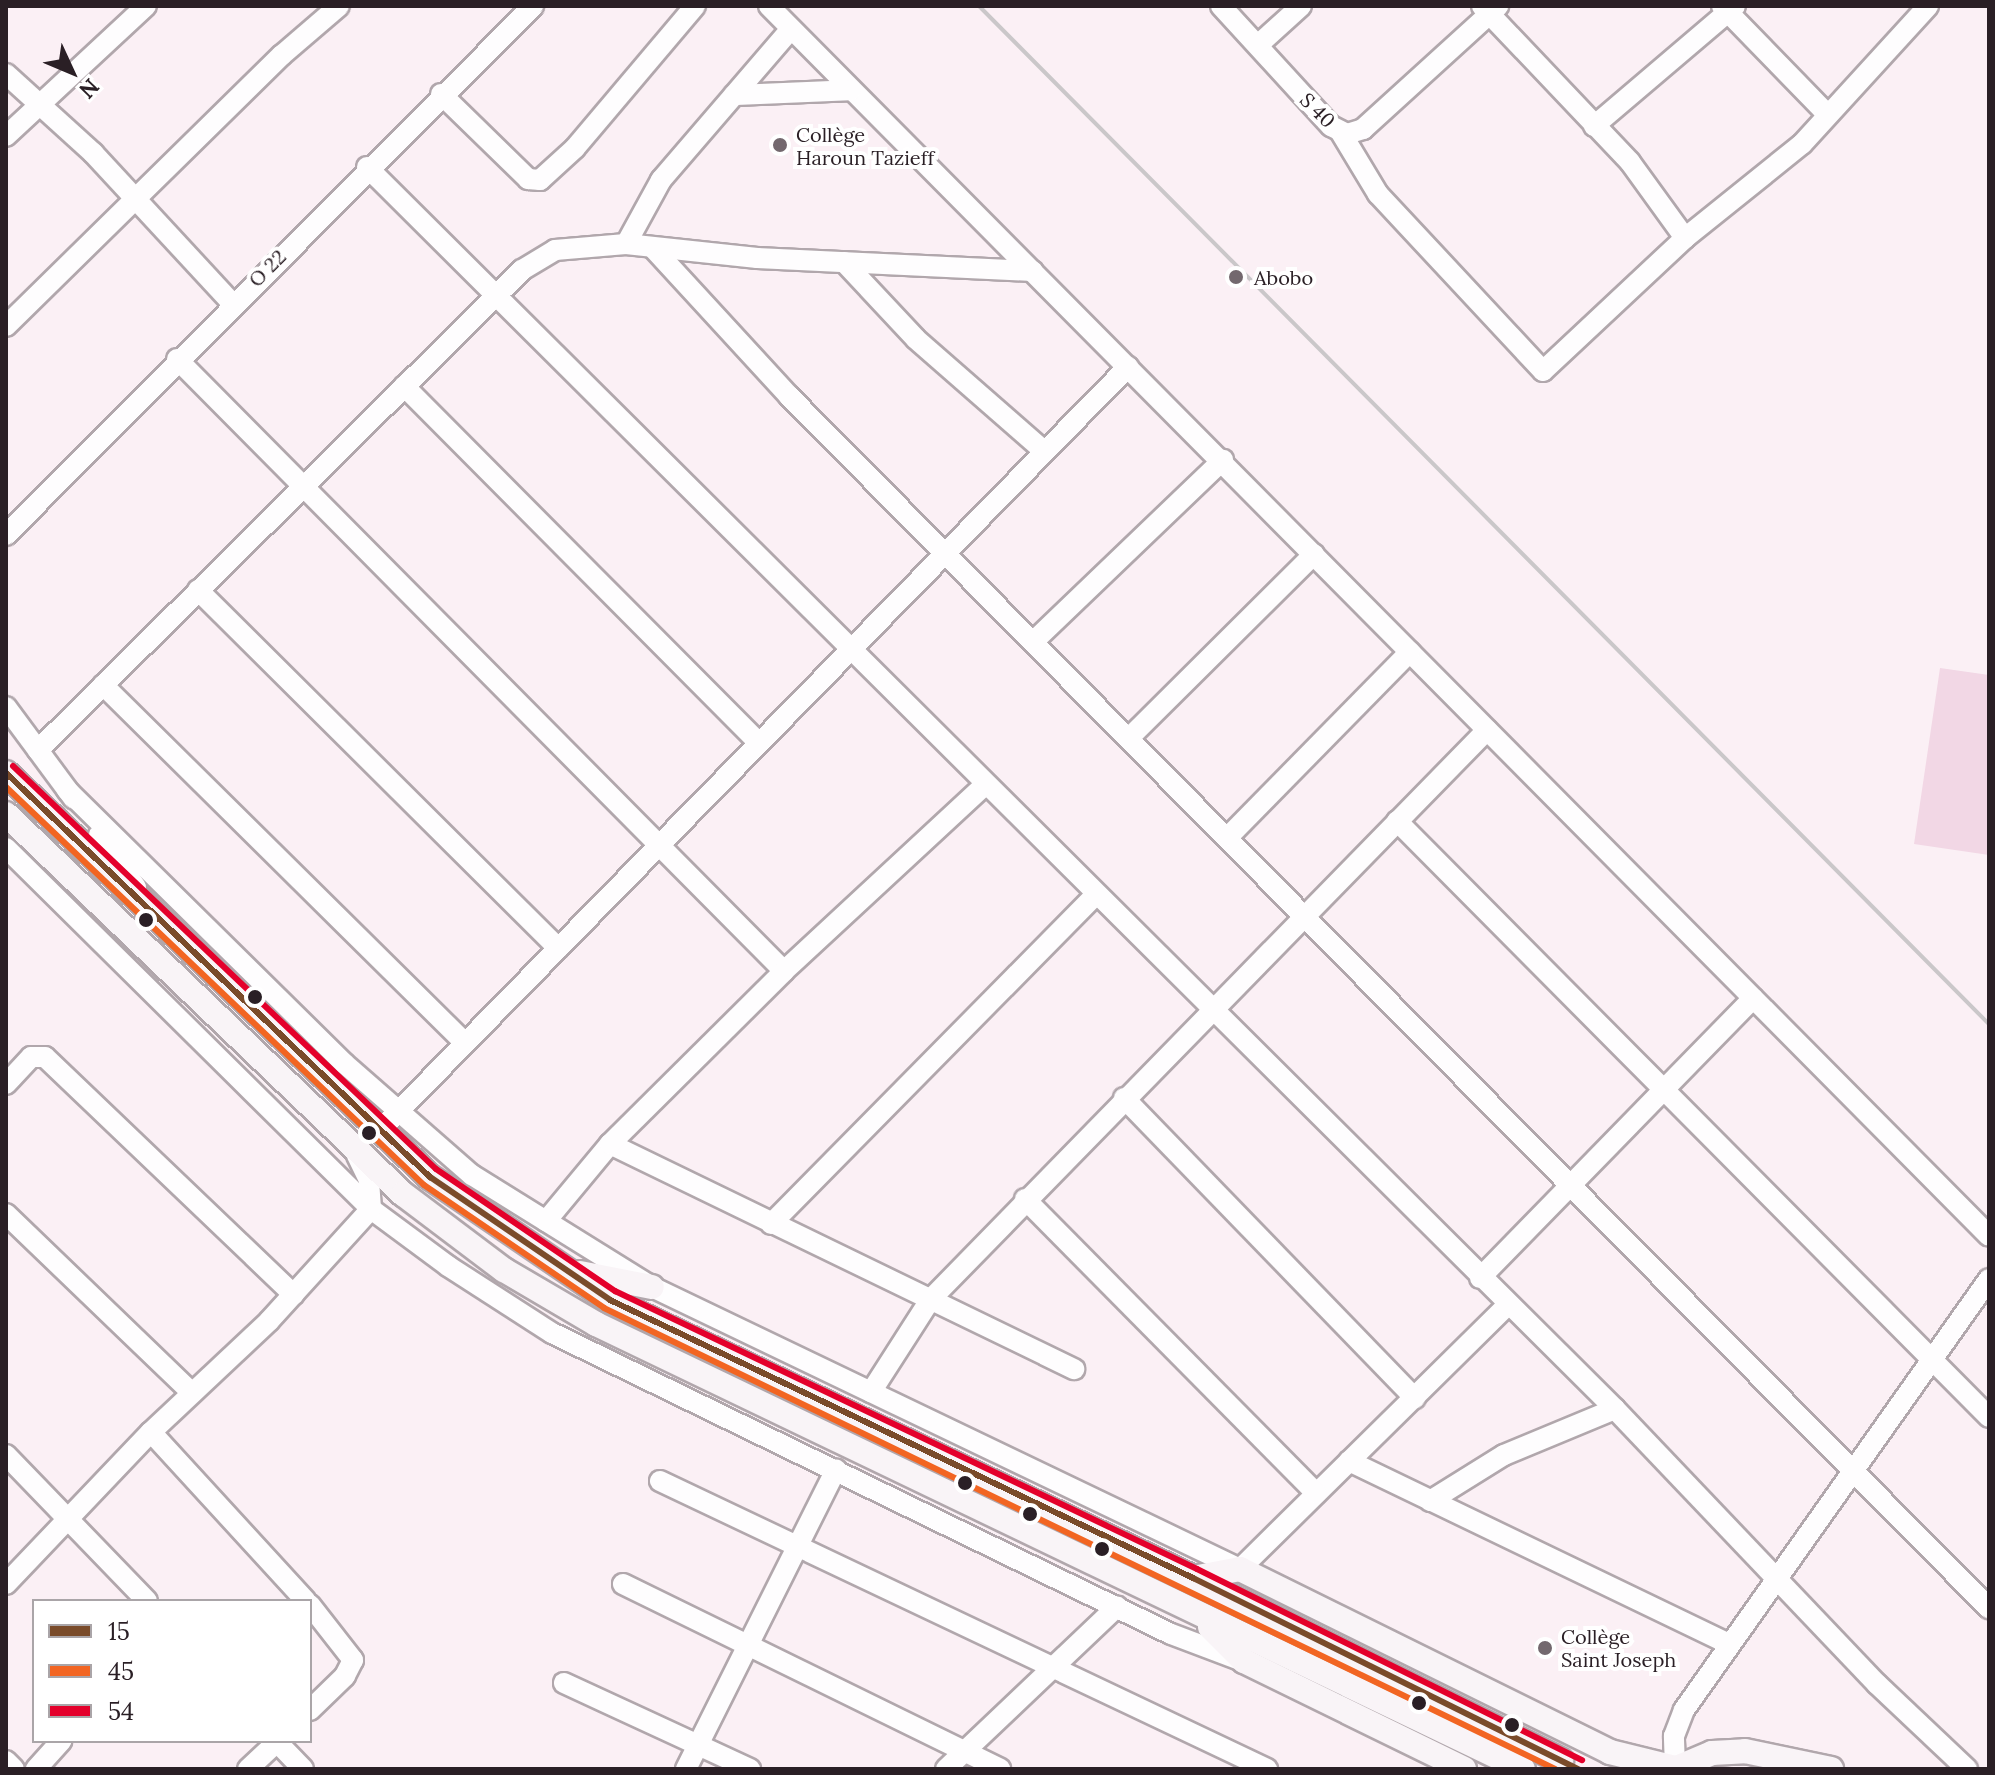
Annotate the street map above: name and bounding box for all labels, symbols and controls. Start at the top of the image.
north arrow [32,32,112,112]
text: N [73,73,105,105]
street label: S 40 [1295,87,1341,133]
place label: Collège Haroun Tazieff [796,122,934,169]
marker: Collège Haroun Tazieff [771,136,789,154]
street label: O 22 [243,244,291,292]
place label: Abobo [1254,265,1313,289]
marker: Abobo [1225,266,1247,288]
unlabelled marker [138,912,154,928]
unlabelled marker [247,989,263,1005]
unlabelled marker [361,1125,377,1141]
unlabelled marker [957,1475,973,1491]
unlabelled marker [1022,1506,1038,1522]
unlabelled marker [1094,1541,1110,1557]
legend [32,1599,312,1743]
text: 15 [108,1616,130,1647]
place label: Collège Saint Joseph [1561,1624,1676,1671]
marker: Collège Saint Joseph [1536,1639,1554,1657]
text: 45 [108,1656,134,1687]
unlabelled marker [1411,1695,1427,1711]
text: 54 [108,1696,134,1727]
unlabelled marker [1504,1717,1520,1733]

